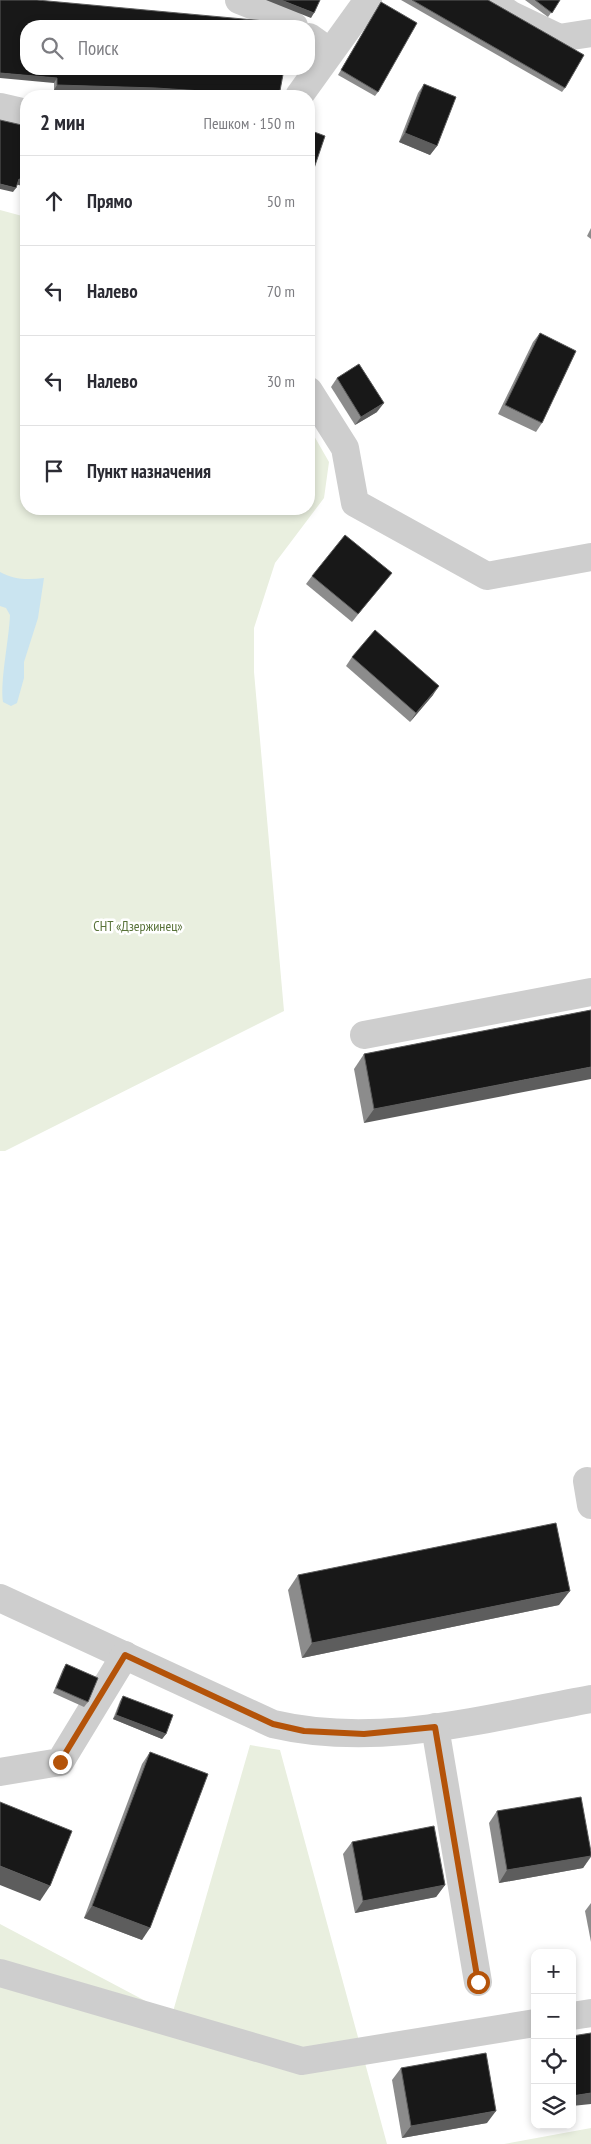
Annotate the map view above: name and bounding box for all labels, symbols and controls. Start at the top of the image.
search box [20,20,315,75]
icon: search [38,34,66,62]
text: Поиск [78,36,119,60]
text: 2 мин [40,109,85,136]
text: Пешком · 150 m [204,113,295,133]
icon: ahead [40,187,68,215]
text: Прямо [87,189,132,213]
text: 50 m [267,191,295,211]
icon: left [40,277,68,305]
text: Налево [87,279,138,303]
text: 70 m [267,281,295,301]
icon: left [40,367,68,395]
text: Налево [87,369,138,393]
text: 30 m [267,371,295,391]
icon: arrive [40,457,68,485]
text: Пункт назначения [87,459,211,483]
park label: СНТ «Дзержинец» [93,917,183,935]
route end [49,1751,72,1774]
map controls [531,1949,576,2129]
button: + [531,1949,576,1994]
route start [467,1971,490,1994]
button: − [531,1994,576,2039]
button: locate [531,2039,576,2084]
button: layers [531,2084,576,2129]

